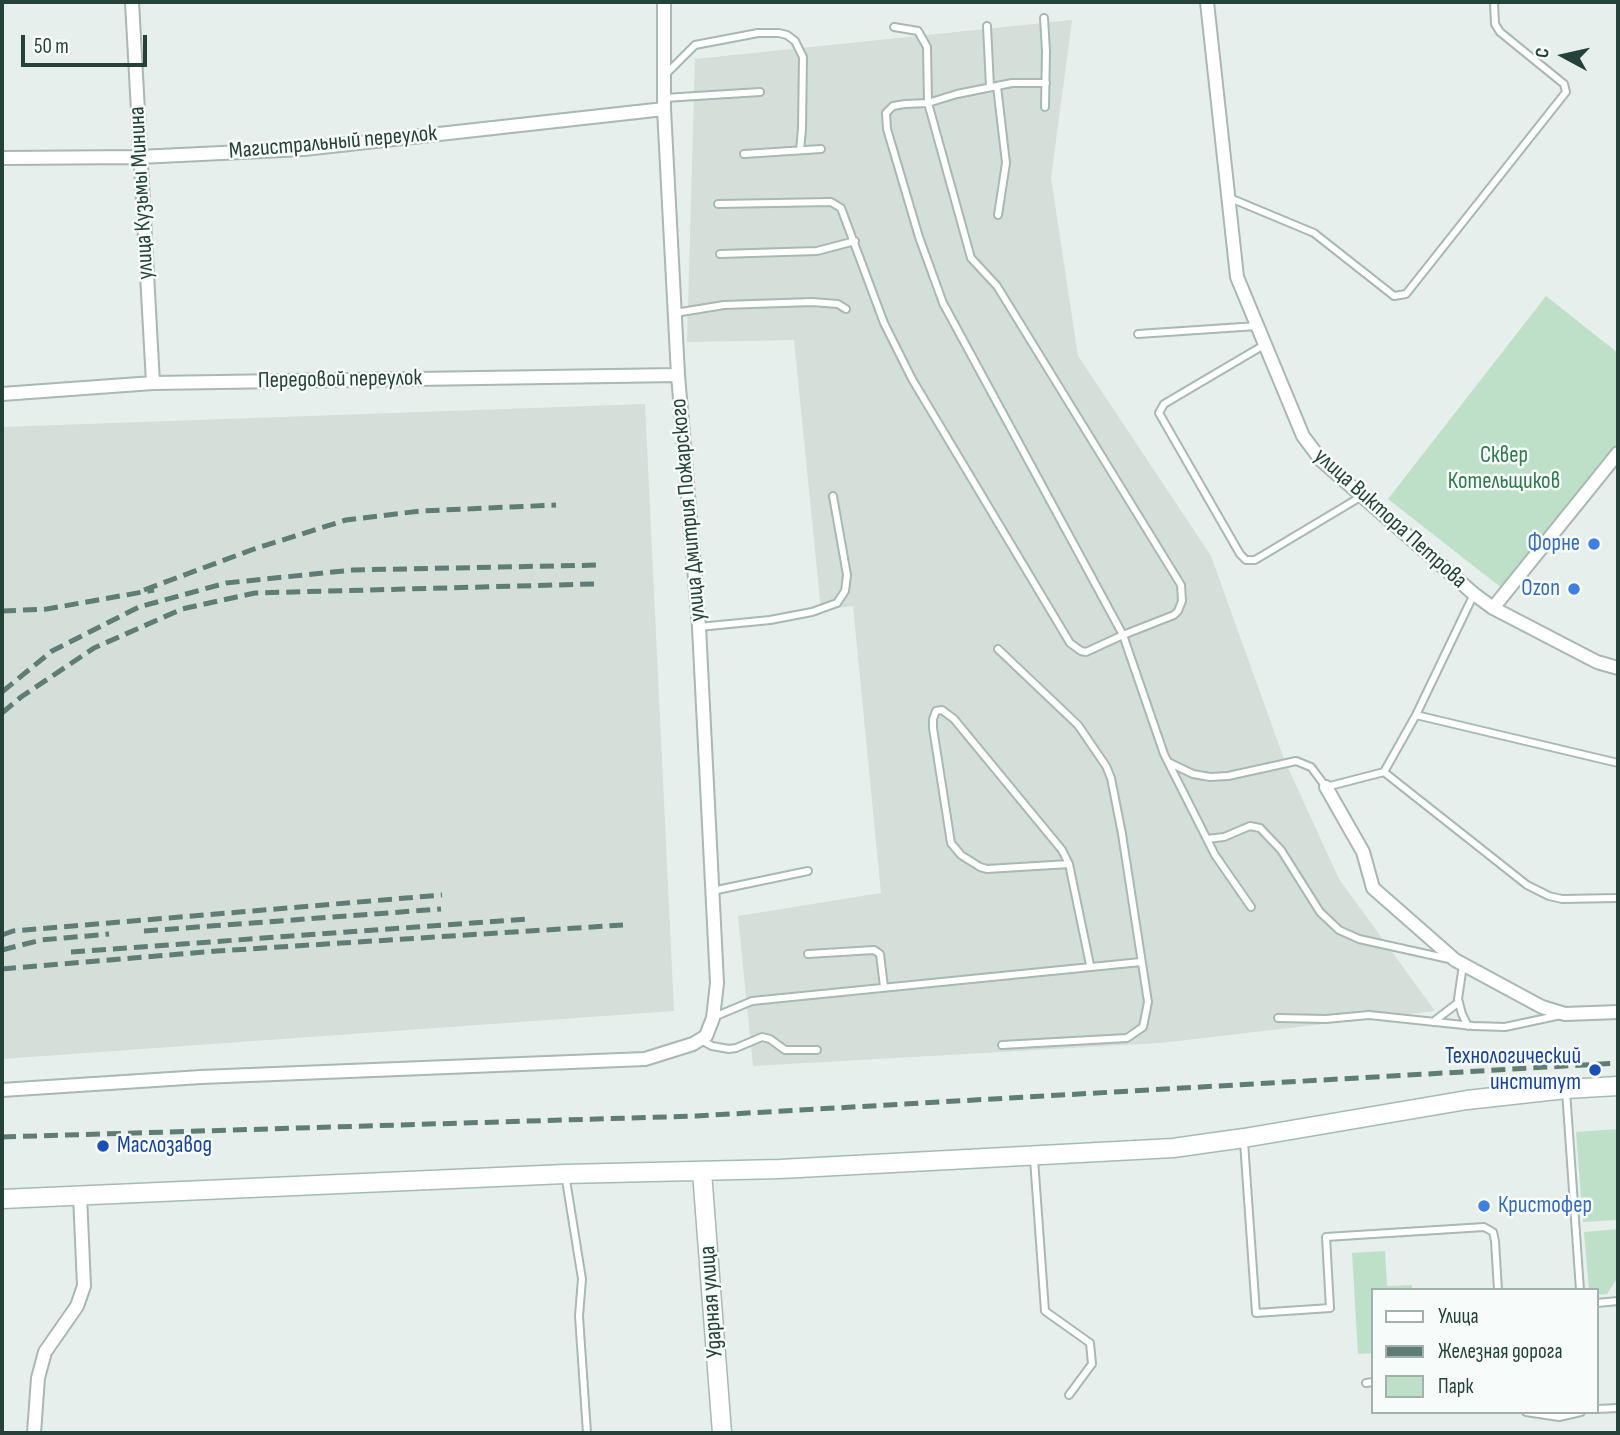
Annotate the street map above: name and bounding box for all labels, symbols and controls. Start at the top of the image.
scale bar [24,21,150,65]
north arrow [1529,21,1599,91]
text: 50 m [34,34,69,59]
text: С [1531,47,1555,59]
street label: улица Кузьмы Минина [124,106,160,280]
street label: Магистральный переулок [228,120,438,166]
street label: Передовой переулок [258,365,422,395]
street label: улица Дмитрия Пожарского [665,397,713,623]
park label: Сквер Котельщиков [1448,442,1560,496]
street label: улица Виктора Петрова [1308,443,1472,595]
place label: Форне [1527,530,1580,558]
marker: Форне [1586,536,1602,552]
place label: Ozon [1521,575,1560,603]
marker: Ozon [1566,581,1582,597]
place label: Технологический институт [1445,1043,1581,1097]
marker: Технологический институт [1587,1062,1603,1078]
place label: Маслозавод [117,1132,212,1160]
marker: Маслозавод [95,1138,111,1154]
place label: Кристофер [1498,1192,1592,1220]
marker: Кристофер [1476,1198,1492,1214]
street label: Ударная улица [694,1245,730,1359]
legend [1372,1288,1599,1414]
text: Улица [1438,1304,1479,1329]
text: Железная дорога [1438,1339,1563,1364]
text: Парк [1438,1374,1473,1399]

